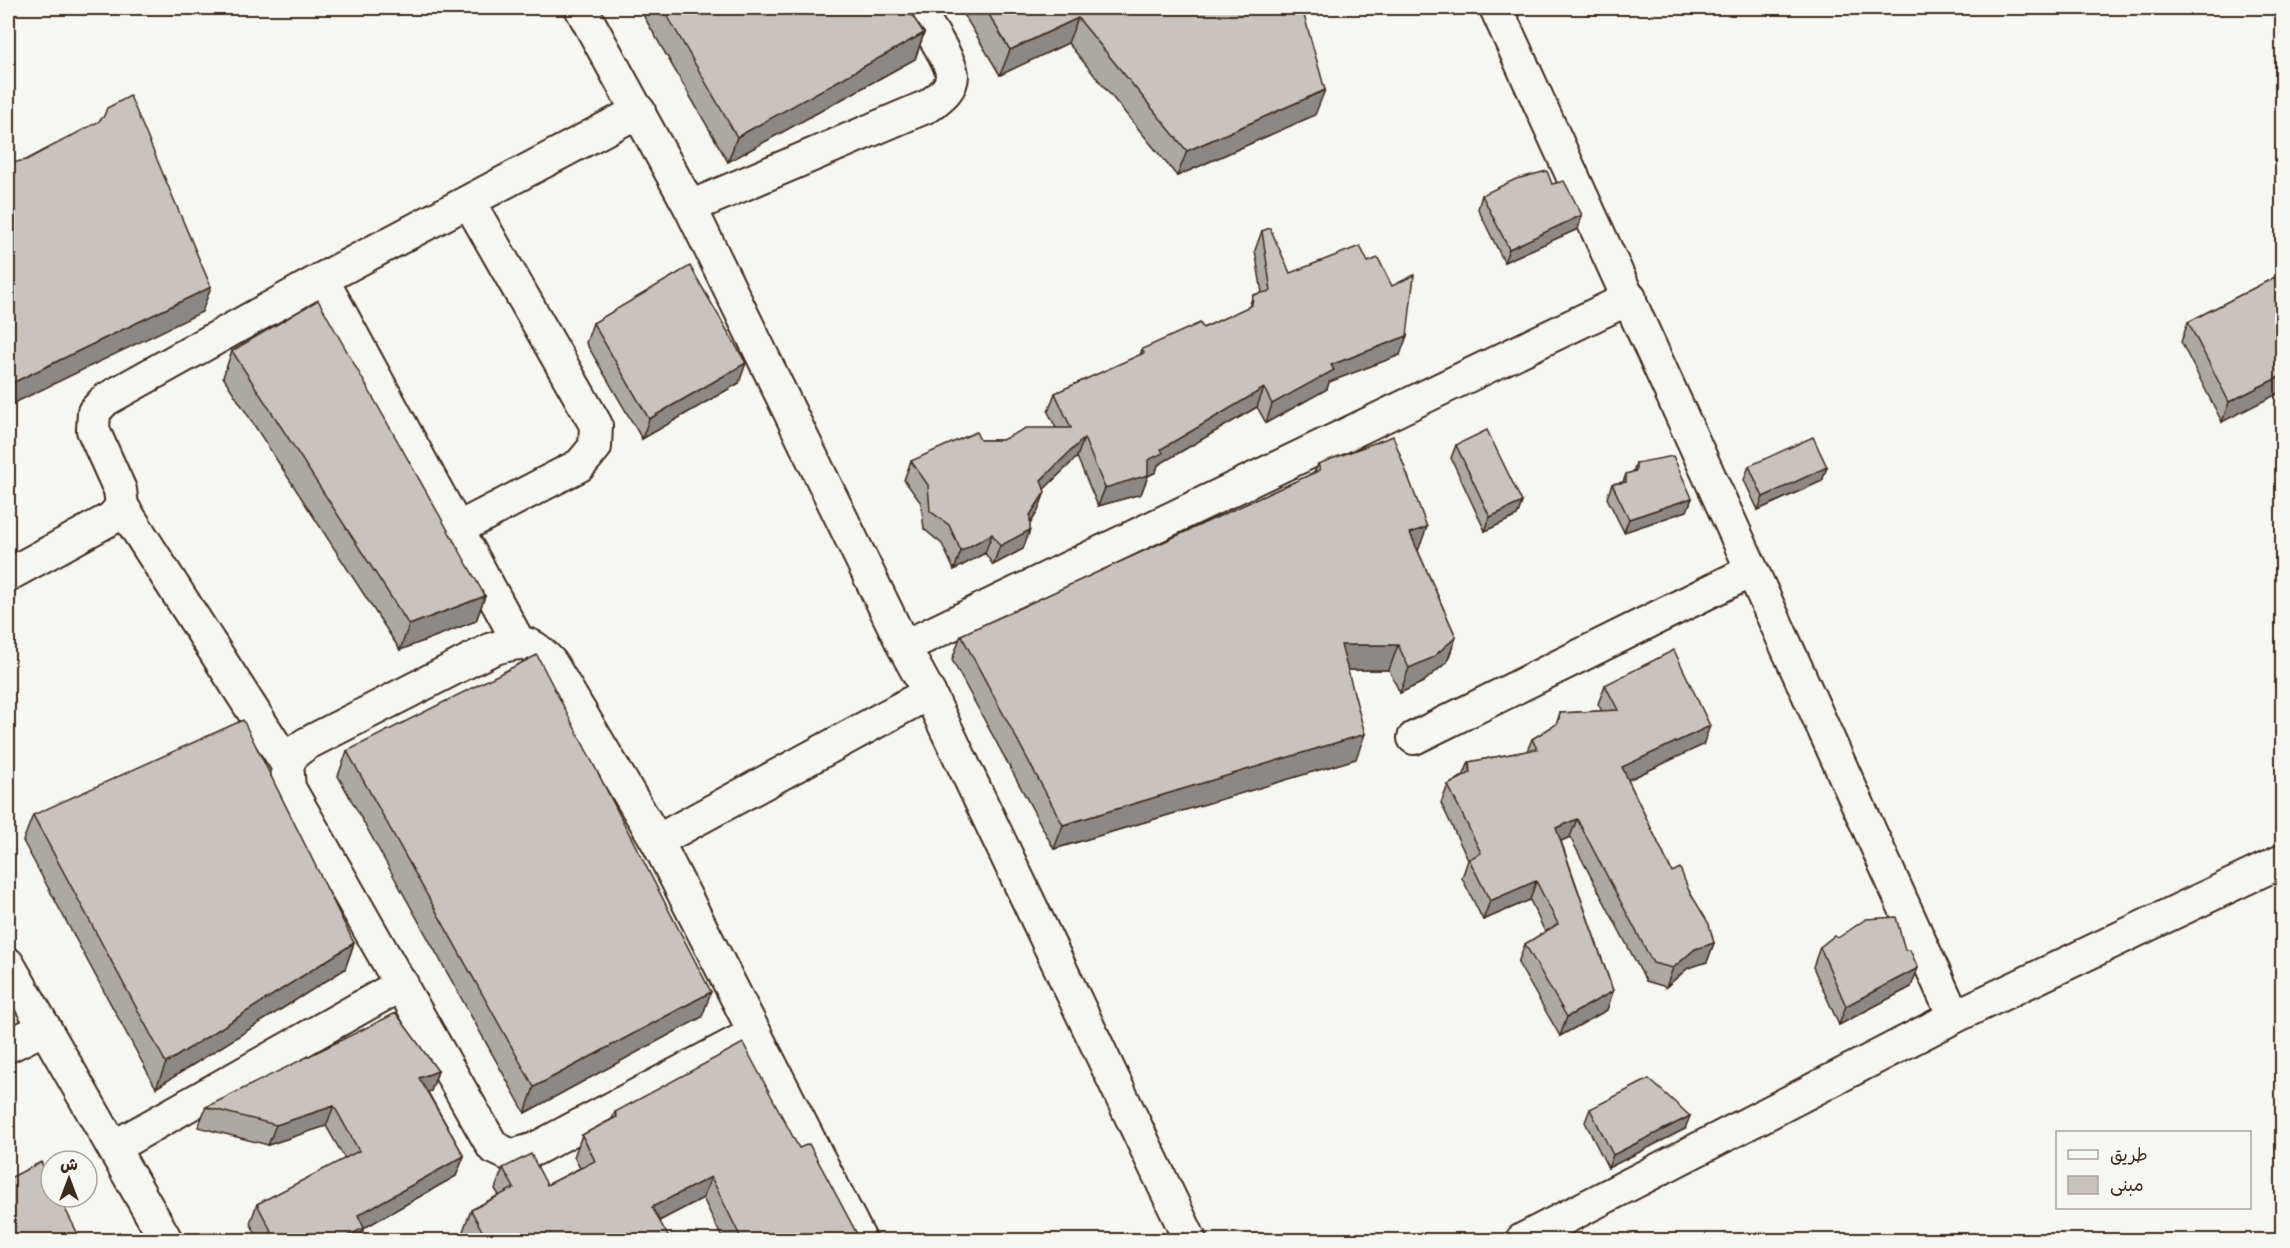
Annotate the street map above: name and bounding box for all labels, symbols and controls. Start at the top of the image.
legend [2056,1131,2251,1209]
text: طريق [2110,1147,2148,1168]
north arrow [39,1149,99,1209]
text: ش [60,1158,78,1177]
text: مبنى [2110,1177,2144,1198]

